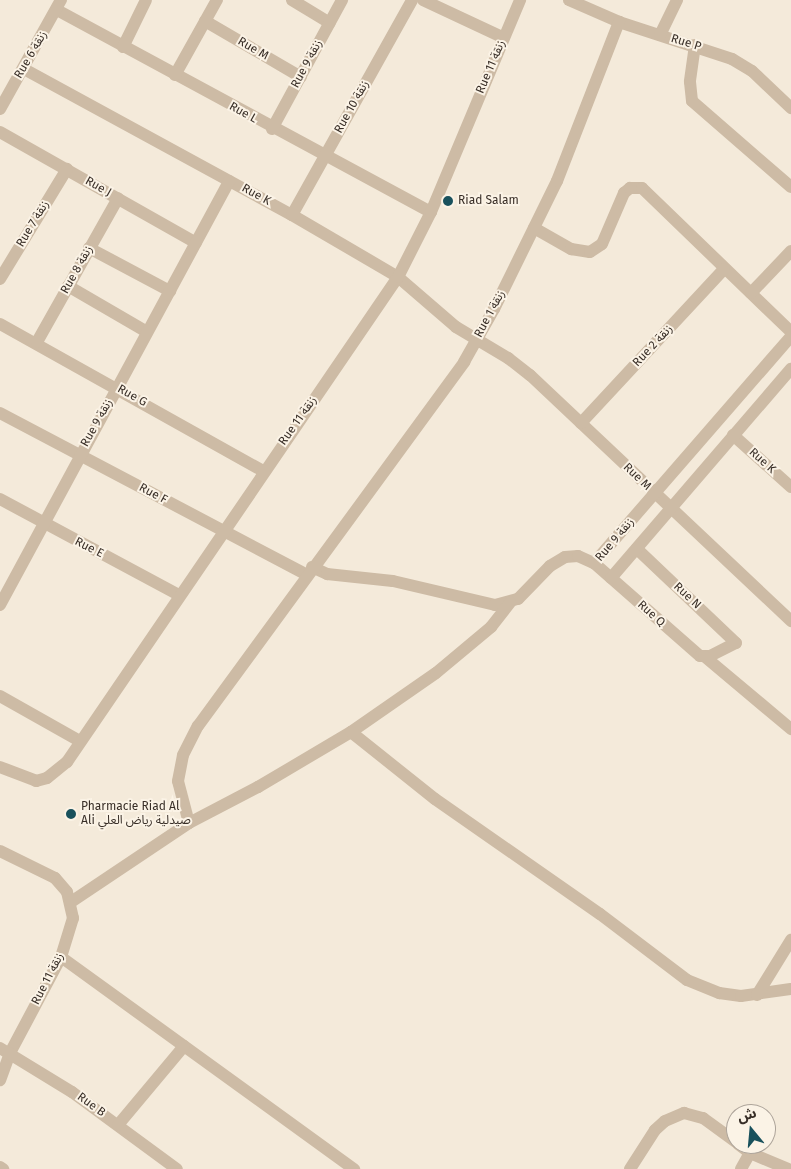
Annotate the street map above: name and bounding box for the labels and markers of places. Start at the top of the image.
place label: Riad Salam [458,194,519,208]
marker: Riad Salam [442,195,454,207]
place label: Pharmacie Riad Al Ali صيدلية رياض العلي [81,800,191,828]
marker: Pharmacie Riad Al Ali صيدلية رياض العلي [65,808,77,820]

